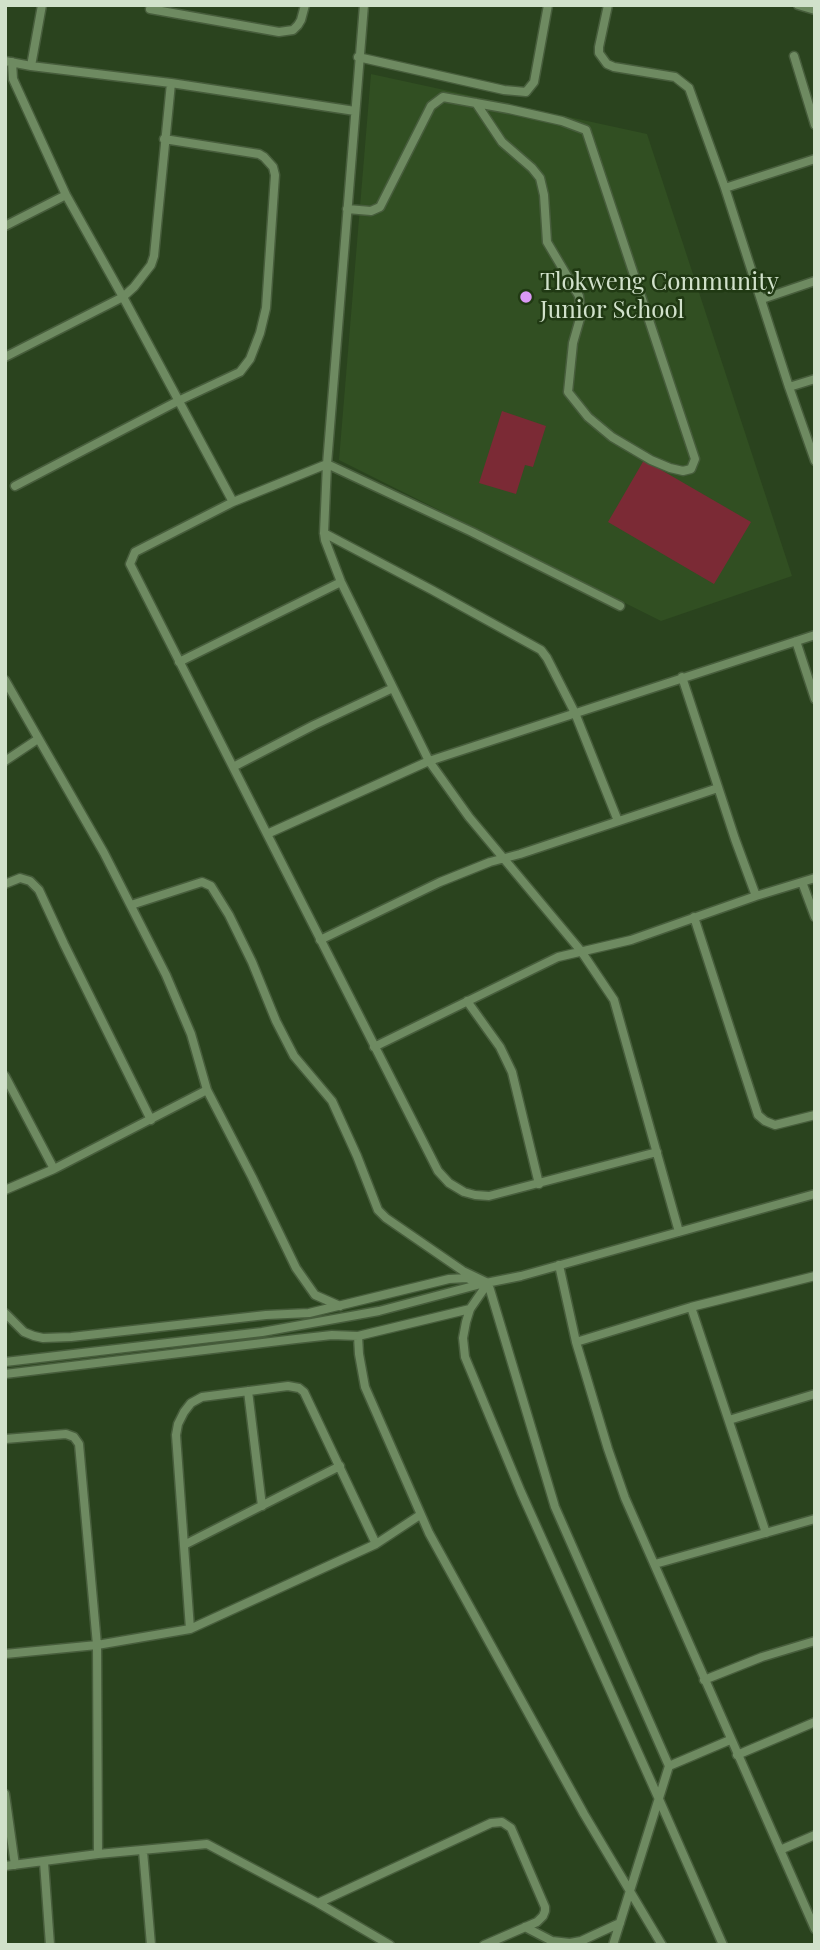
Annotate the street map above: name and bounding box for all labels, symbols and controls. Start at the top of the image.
place label: Tlokweng Community Junior School [540,269,779,325]
marker: Tlokweng Community Junior School [518,289,534,305]

